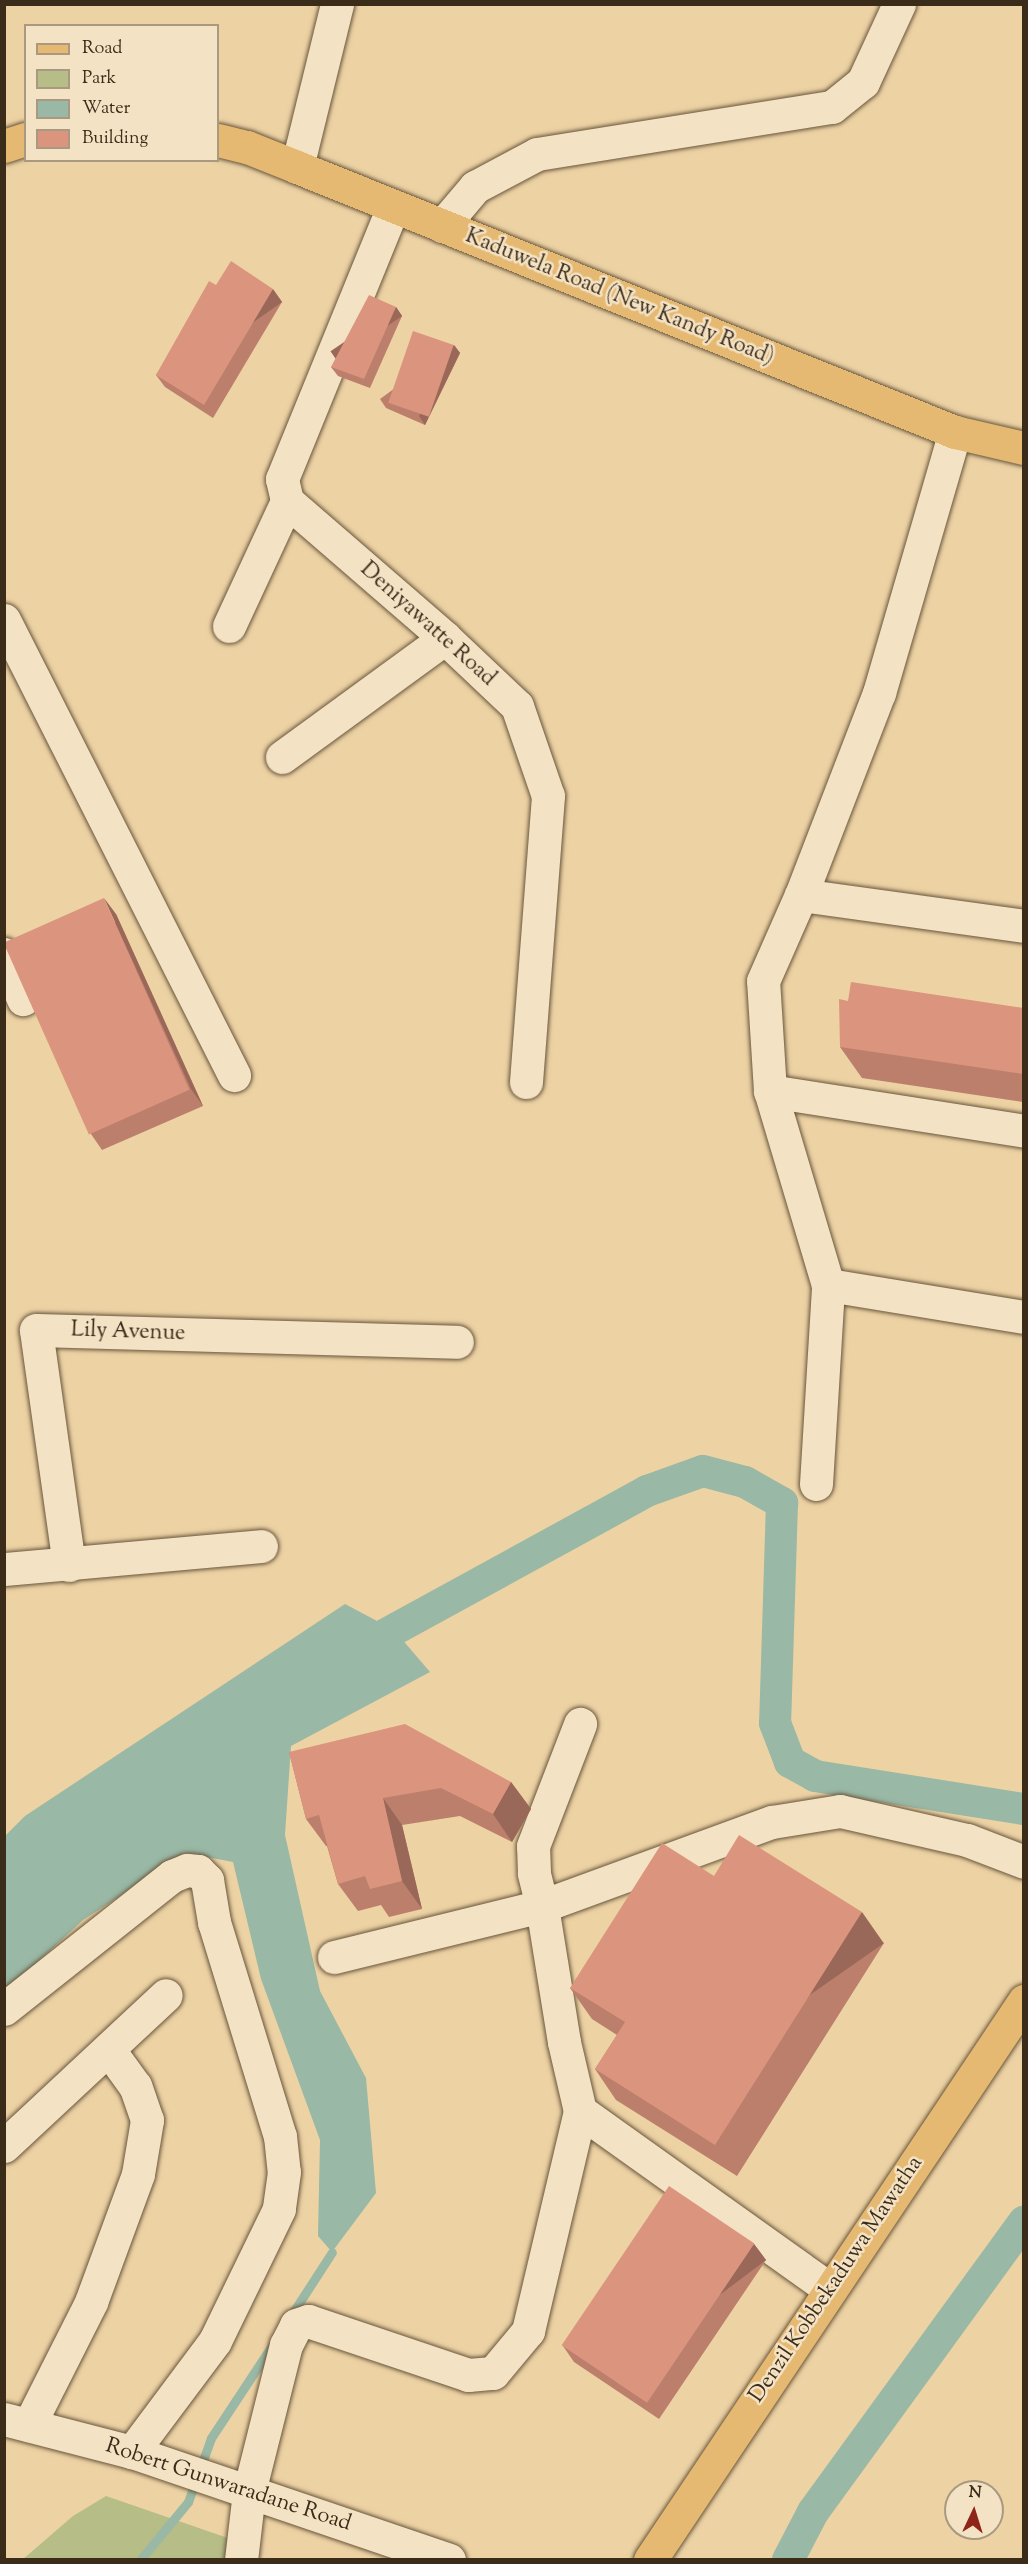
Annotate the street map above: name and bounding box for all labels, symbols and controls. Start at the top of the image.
legend [24,24,219,162]
text: Road [82,36,122,62]
text: Park [82,66,116,92]
text: Water [82,96,130,122]
text: Building [82,126,148,152]
street label: Kaduwela Road (New Kandy Road) [461,224,777,372]
street label: Deniyawatte Road [354,557,500,693]
street label: Lily Avenue [70,1318,186,1348]
street label: Denzil Kobbekaduwa Mawatha [744,2152,930,2408]
street label: Robert Gunwaradane Road [102,2434,354,2538]
north arrow [944,2480,1004,2540]
text: N [968,2482,982,2505]

